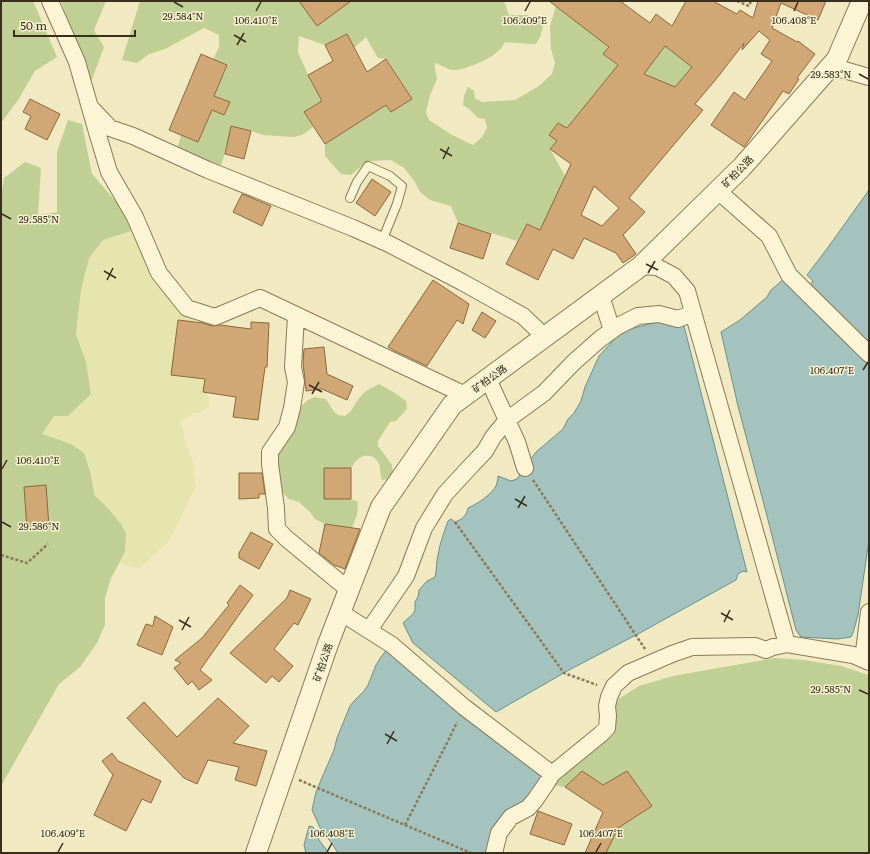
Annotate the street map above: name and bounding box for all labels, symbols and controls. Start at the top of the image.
text: 29.584°N [162,8,204,23]
scale bar [14,12,135,38]
text: 106.410°E [234,12,278,27]
text: 106.409°E [503,12,547,27]
text: 106.408°E [772,12,816,27]
text: 50 m [20,16,47,34]
text: 29.583°N [810,66,852,81]
street label: 矿柏公路 [718,151,756,191]
text: 29.585°N [19,211,59,226]
street label: 矿柏公路 [468,360,510,396]
text: 106.407°E [810,362,854,377]
text: 106.410°E [16,452,60,467]
text: 29.586°N [18,518,60,533]
street label: 矿柏公路 [308,641,336,683]
text: 29.585°N [811,681,851,696]
text: 106.409°E [41,825,85,840]
text: 106.408°E [310,825,354,840]
text: 106.407°E [579,825,623,840]

